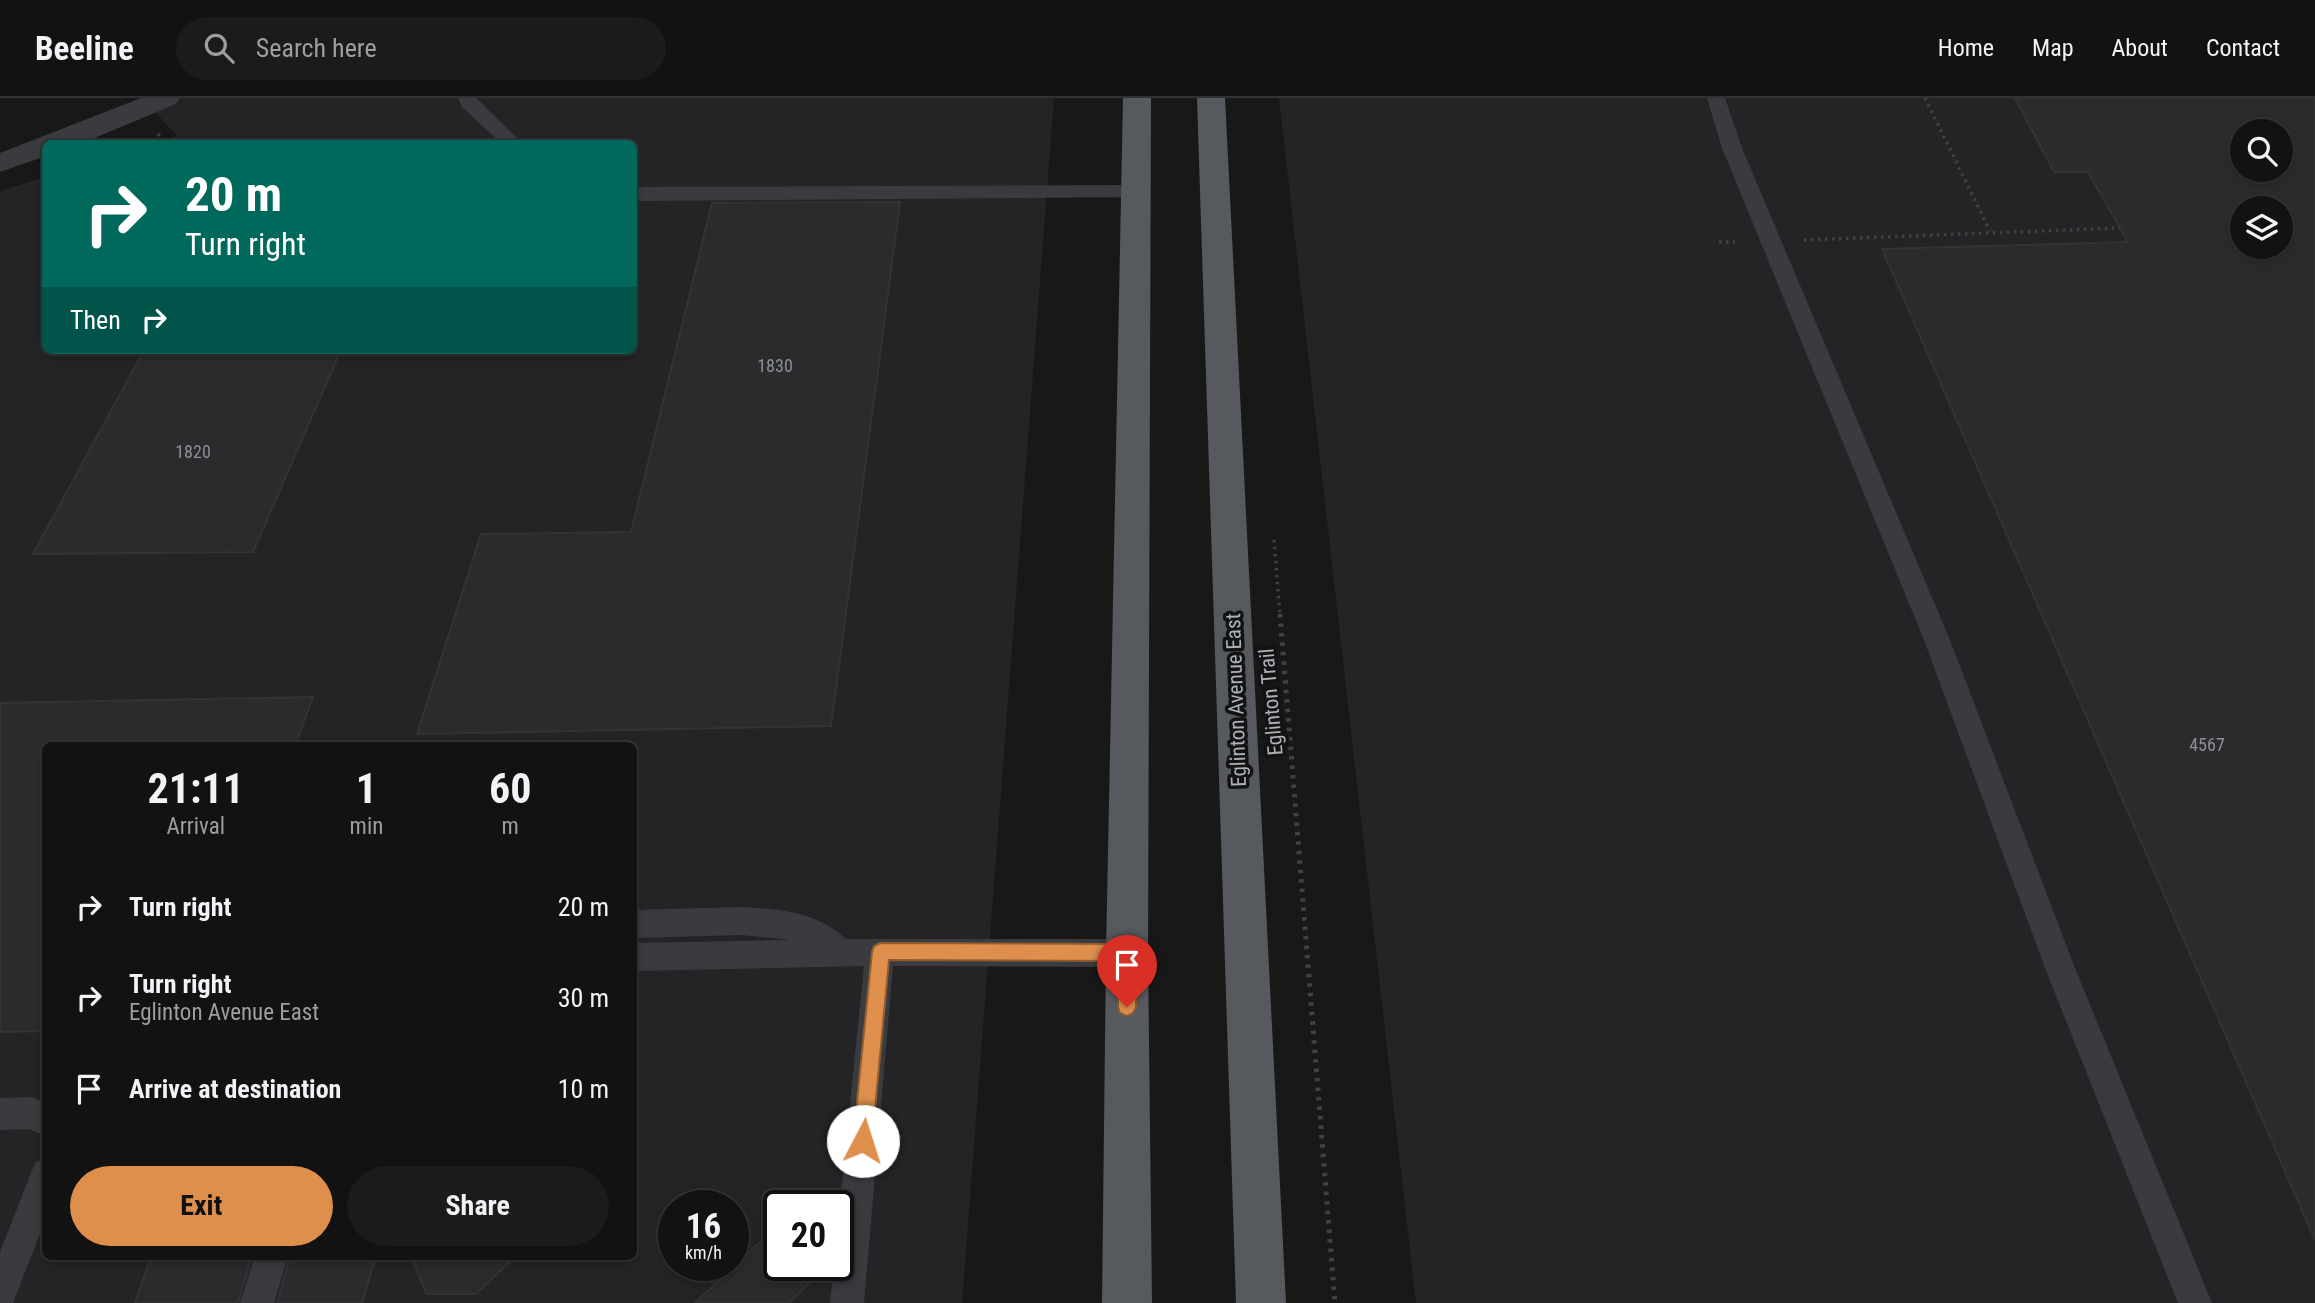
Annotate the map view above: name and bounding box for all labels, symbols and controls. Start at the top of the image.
search box [176,17,666,80]
text: Beeline [35,29,134,68]
icon: search [200,29,238,67]
text: Search here [256,33,377,63]
text: Home [1938,34,1994,62]
text: Map [2032,34,2074,62]
text: About [2112,34,2168,62]
text: Contact [2206,34,2280,62]
map controls [2230,119,2293,259]
button: search [2230,119,2293,182]
text: 20 m [185,166,282,223]
icon: right [70,168,161,259]
button: layers [2230,196,2293,259]
text: Turn right [185,225,306,263]
icon: right [135,301,173,339]
text: Then [70,305,121,335]
house number: 1830 [757,355,793,376]
house number: 1820 [175,441,211,462]
street label: Eglinton Avenue East [1221,613,1251,787]
street label: Eglinton Trail [1254,647,1288,757]
house number: 4567 [2189,734,2225,755]
text: 21:11 [148,764,244,813]
text: 1 [356,764,377,813]
text: 60 [489,764,531,813]
text: Arrival [167,813,225,840]
text: min [350,813,383,840]
text: m [501,813,519,840]
icon: right [70,888,108,926]
text: Turn right [129,892,231,922]
text: 20 m [558,892,609,922]
pin [1097,935,1157,1007]
icon: arrive [1108,946,1146,984]
text: Turn right [129,969,231,999]
icon: right [70,979,108,1017]
text: 30 m [558,983,609,1013]
text: Eglinton Avenue East [129,999,319,1026]
icon: arrive [70,1070,108,1108]
text: Arrive at destination [129,1074,341,1104]
text: 10 m [558,1074,609,1104]
position arrow [826,1104,900,1178]
button: Exit [70,1166,333,1246]
button: Share [347,1166,609,1246]
speed limit sign: 20 [763,1190,854,1281]
text: 16 [686,1206,721,1247]
text: km/h [685,1242,722,1263]

